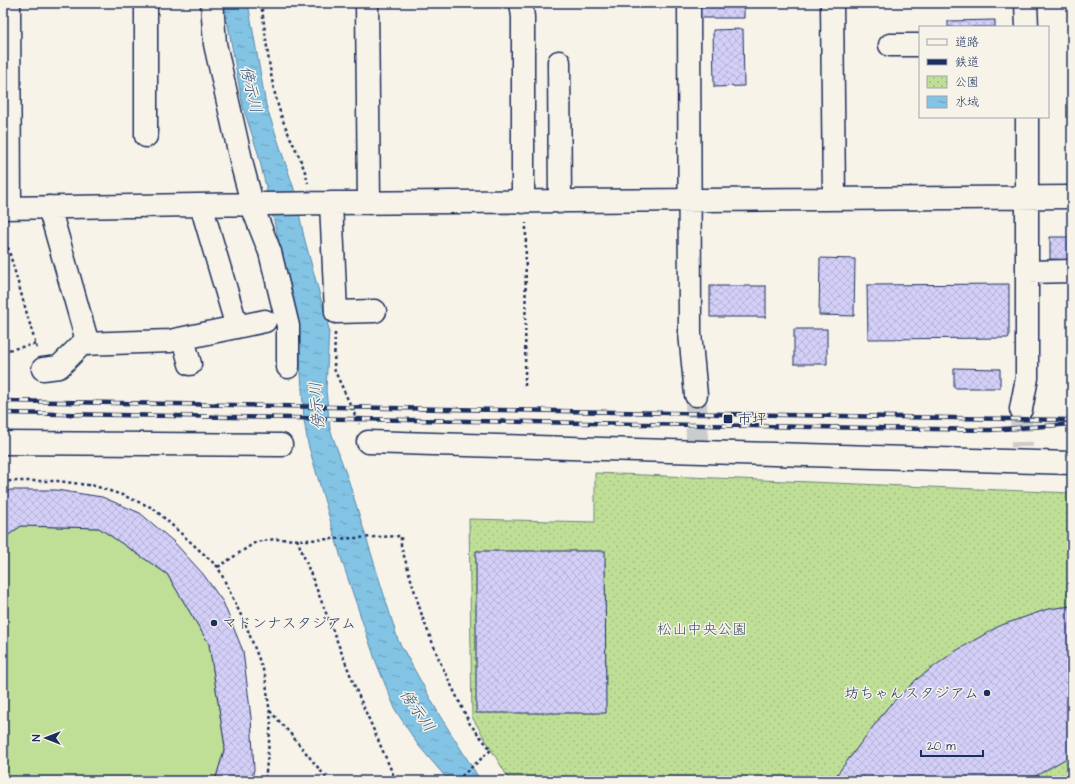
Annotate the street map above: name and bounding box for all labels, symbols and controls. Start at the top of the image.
legend [919,26,1049,118]
text: 道路 [955,34,979,51]
text: 鉄道 [955,54,979,71]
water label: 傍示川 [235,63,267,115]
text: 公園 [955,74,979,91]
text: 水域 [955,94,979,111]
water label: 傍示川 [304,381,330,431]
place label: 市坪 [737,409,767,430]
marker: 市坪 [722,413,734,425]
place label: マドンナスタジアム [222,613,356,634]
marker: マドンナスタジアム [209,618,219,628]
park label: 松山中央公園 [657,619,747,640]
place label: 坊ちゃんスタジアム [844,683,979,704]
water label: 傍示川 [394,685,440,737]
marker: 坊ちゃんスタジアム [982,688,992,698]
north arrow [26,718,66,758]
scale bar [921,732,983,758]
text: N [29,734,44,741]
text: 20 m [927,738,956,755]

